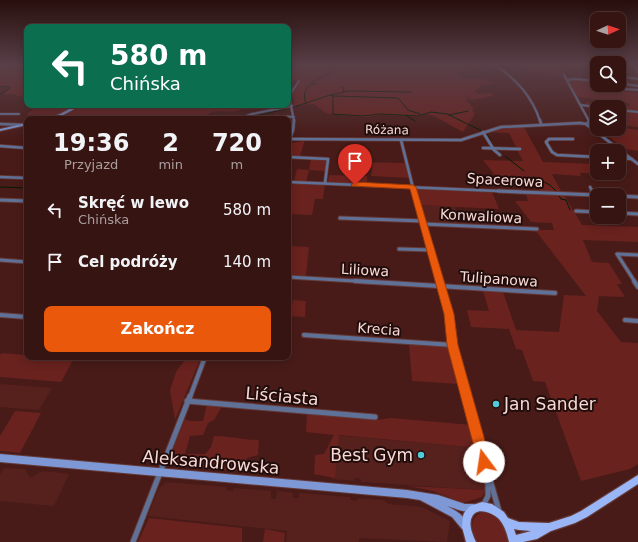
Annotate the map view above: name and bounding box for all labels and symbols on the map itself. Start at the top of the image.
north arrow [590,12,626,48]
street label: Różana [365,123,409,137]
pin [338,144,372,185]
street label: Spacerowa [466,170,544,190]
street label: Konwaliowa [439,206,523,226]
street label: Liliowa [341,261,389,279]
street label: Tulipanowa [459,268,538,290]
street label: Krecia [357,320,401,338]
street label: Liściasta [245,383,319,409]
place label: Jan Sander [503,394,596,414]
marker: Jan Sander [491,399,501,409]
position arrow [463,441,505,483]
place label: Best Gym [330,445,413,465]
street label: Aleksandrowska [142,446,280,478]
marker: Best Gym [416,450,426,460]

